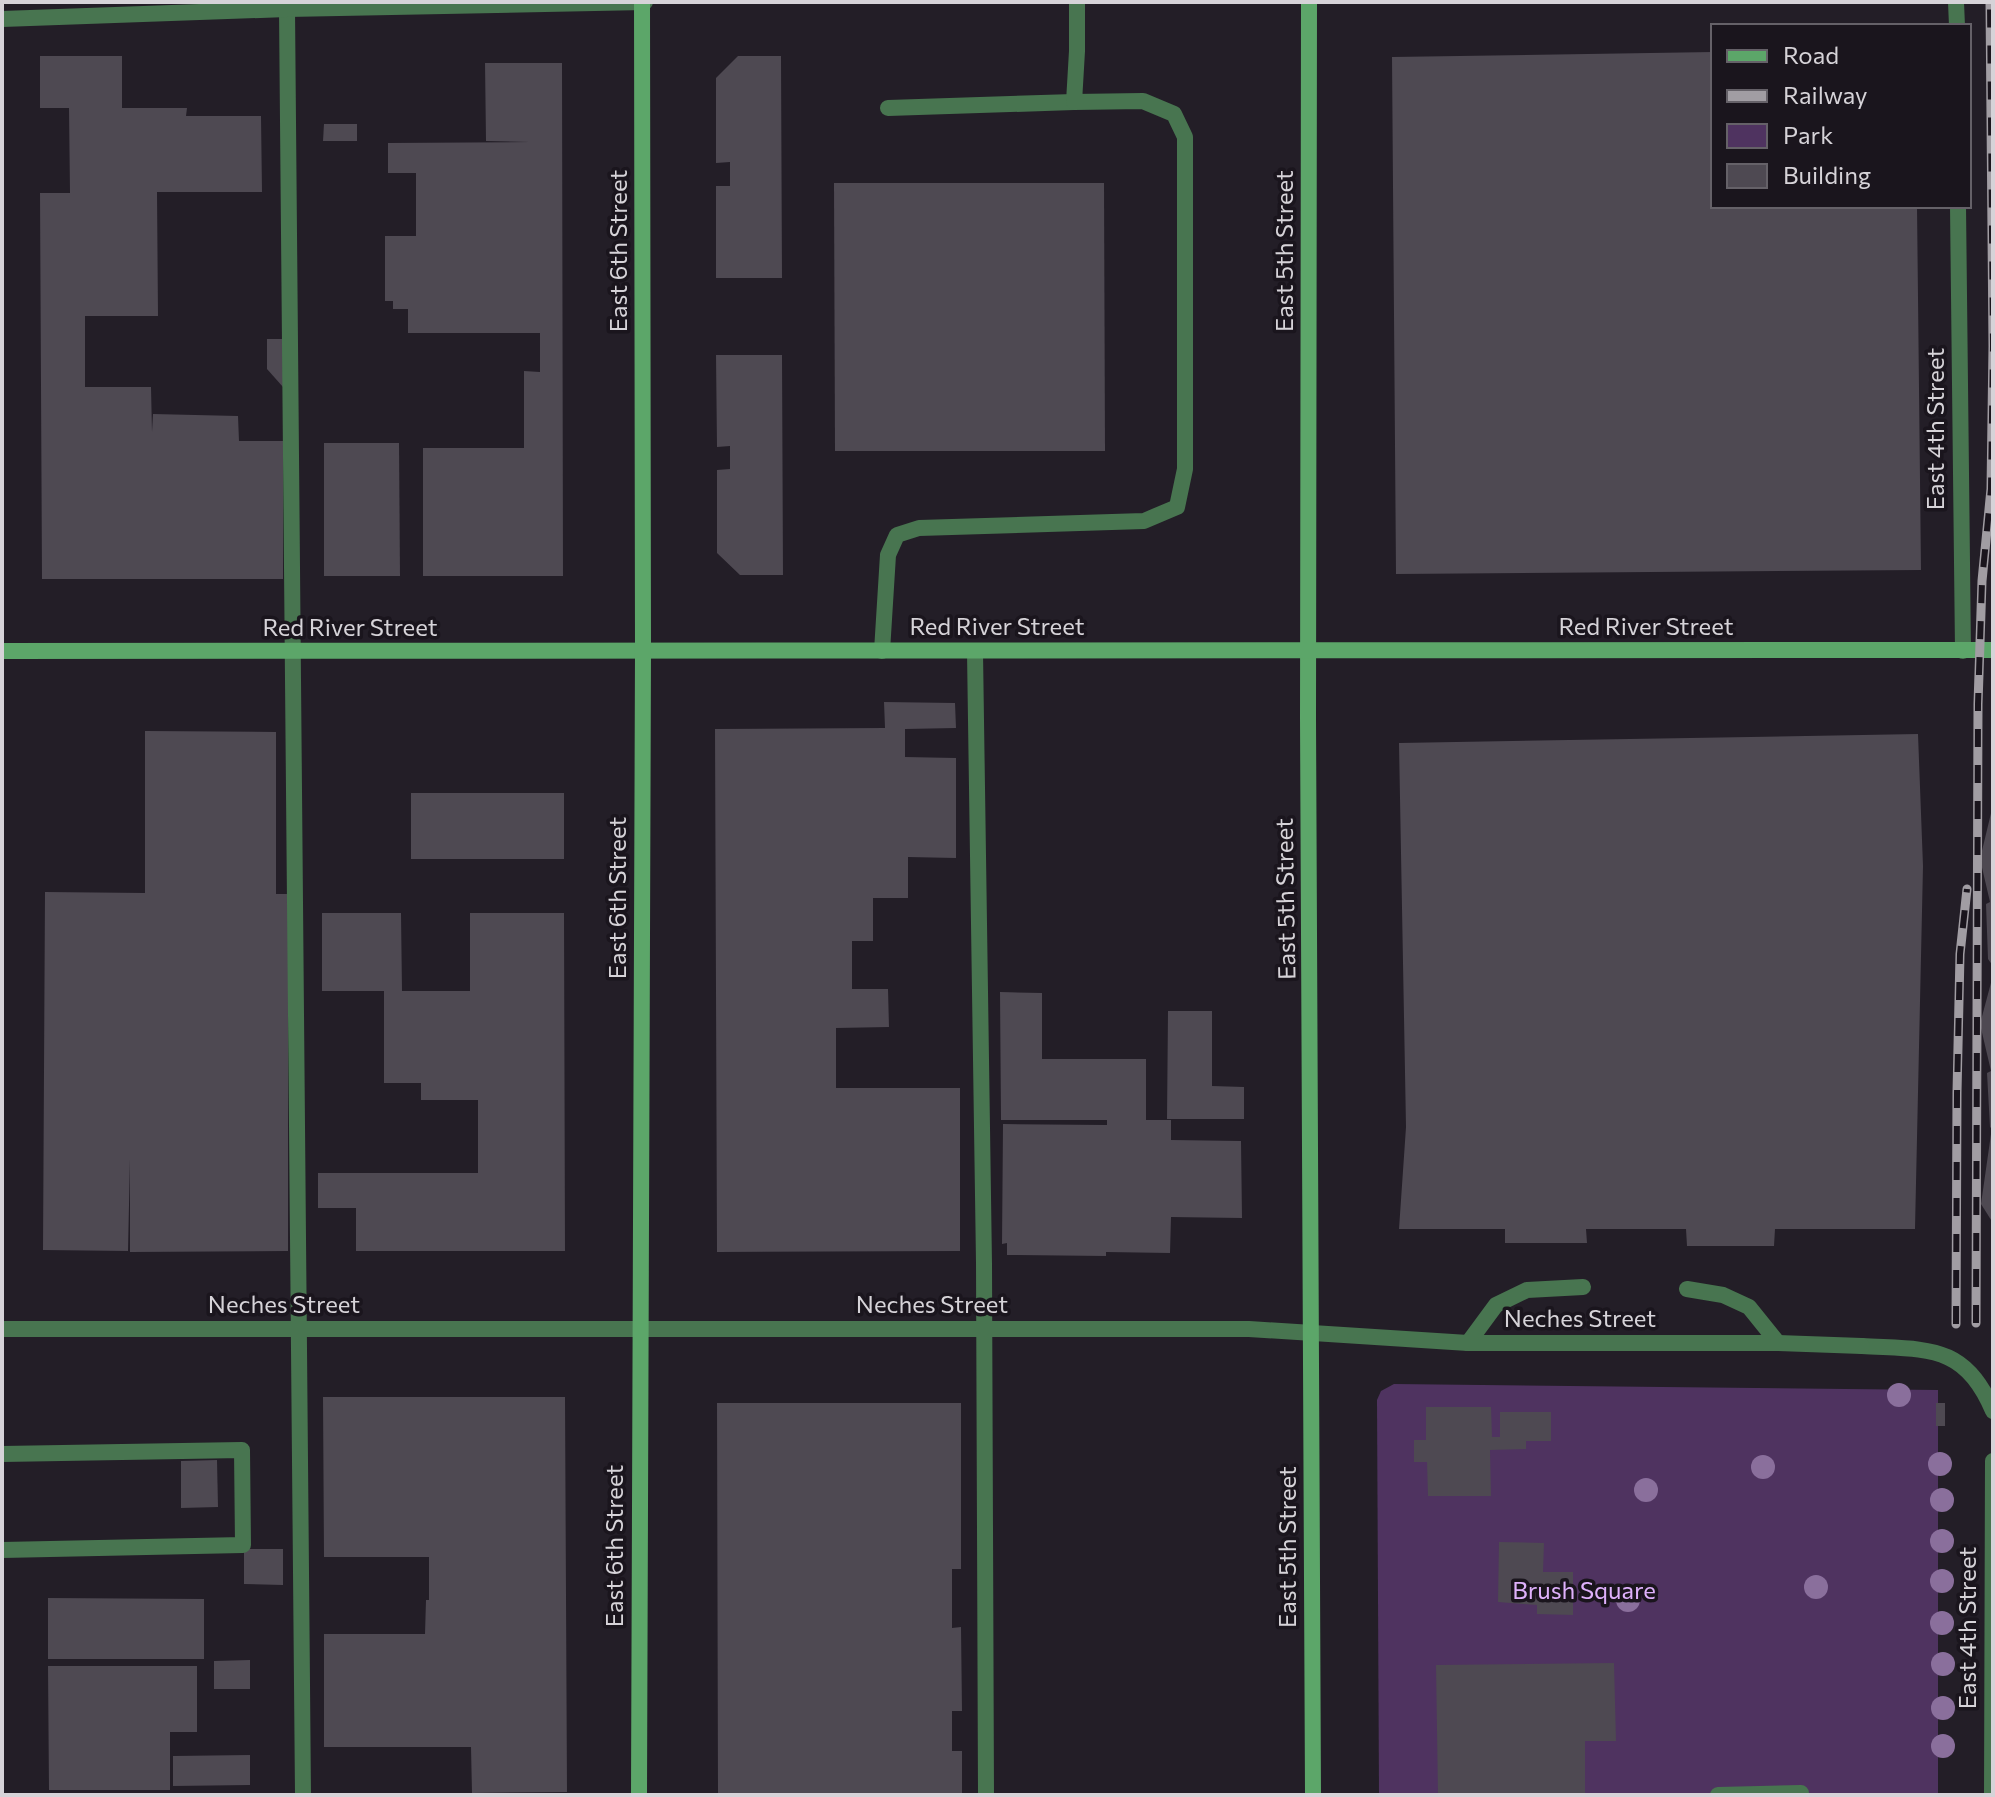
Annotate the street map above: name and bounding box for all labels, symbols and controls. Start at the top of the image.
legend [1711,24,1971,208]
text: Road [1783,40,1839,69]
text: Railway [1783,80,1868,109]
text: Park [1783,120,1833,149]
text: Building [1783,160,1871,189]
street label: East 6th Street [603,170,632,332]
street label: East 5th Street [1269,170,1298,332]
street label: East 4th Street [1920,348,1949,510]
street label: Red River Street [909,611,1085,640]
street label: Red River Street [1558,611,1734,640]
street label: Red River Street [262,612,438,641]
street label: East 6th Street [602,817,631,979]
street label: East 5th Street [1269,818,1300,980]
street label: Neches Street [208,1289,360,1318]
street label: Neches Street [856,1289,1008,1318]
street label: Neches Street [1504,1303,1656,1332]
street label: East 6th Street [599,1465,628,1627]
street label: East 5th Street [1272,1466,1301,1628]
street label: East 4th Street [1952,1547,1981,1709]
park label: Brush Square [1512,1575,1656,1604]

